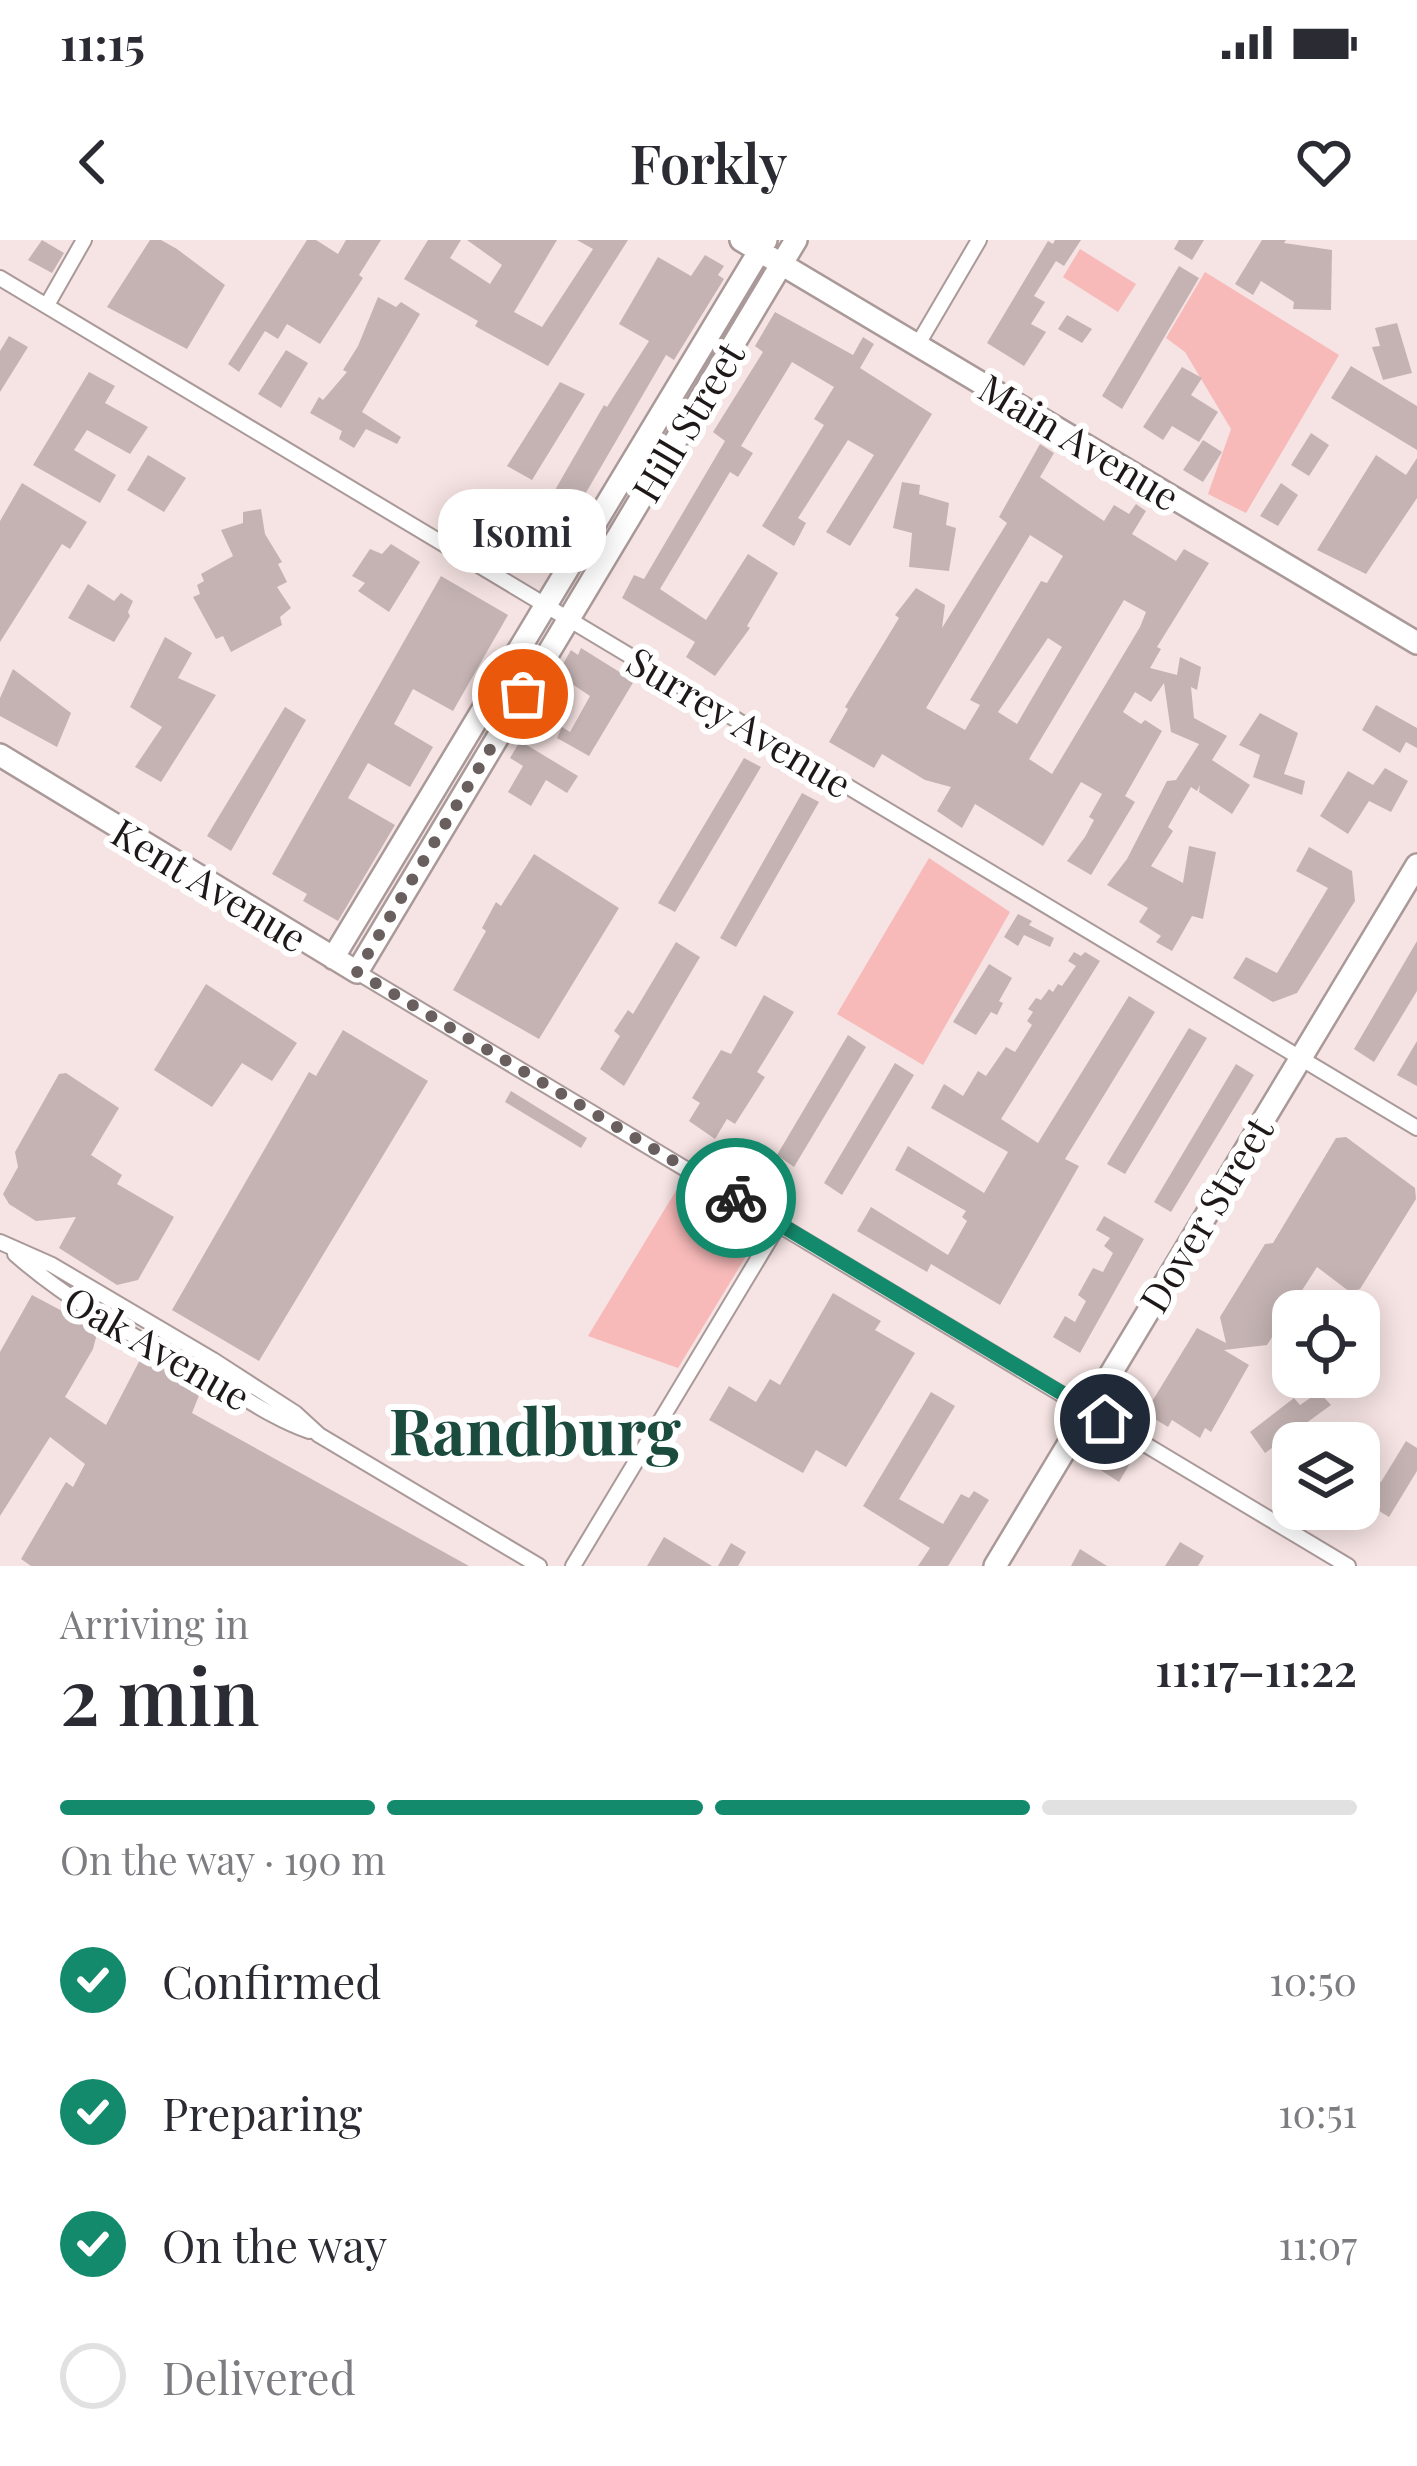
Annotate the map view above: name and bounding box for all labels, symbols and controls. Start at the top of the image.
text: 11:15 [60,12,145,72]
text: Forkly [630,126,787,198]
icon: back [60,129,126,195]
icon: heart [1291,129,1357,195]
street label: Hill Street [619,330,756,511]
street label: Main Avenue [970,361,1190,521]
callout: Isomi [439,490,607,574]
text: Isomi [472,505,572,557]
street label: Surrey Avenue [618,634,862,808]
pin [472,643,574,745]
icon: bag [490,661,556,727]
street label: Kent Avenue [103,805,317,963]
street label: Dover Street [1126,1106,1284,1321]
courier [676,1138,796,1258]
icon: bike [703,1165,769,1231]
street label: Oak Avenue [56,1273,260,1421]
map controls [1272,1290,1380,1530]
button: locate [1272,1290,1380,1398]
pin [1054,1368,1156,1470]
icon: home [1072,1386,1138,1452]
district label: Randburg [389,1387,681,1471]
button: layers [1272,1422,1380,1530]
text: Arriving in [60,1597,249,1649]
text: 11:17–11:22 [1155,1638,1357,1698]
text: 2 min [60,1642,259,1746]
text: On the way · 190 m [60,1833,386,1885]
icon: check [60,1947,126,2013]
text: Confirmed [162,1950,381,2010]
text: 10:50 [1269,1954,1357,2006]
icon: check [60,2079,126,2145]
text: Preparing [162,2082,362,2142]
text: 10:51 [1278,2086,1357,2138]
icon: check [60,2211,126,2277]
text: On the way [162,2214,387,2274]
text: 11:07 [1279,2218,1357,2270]
text: Delivered [162,2346,356,2406]

